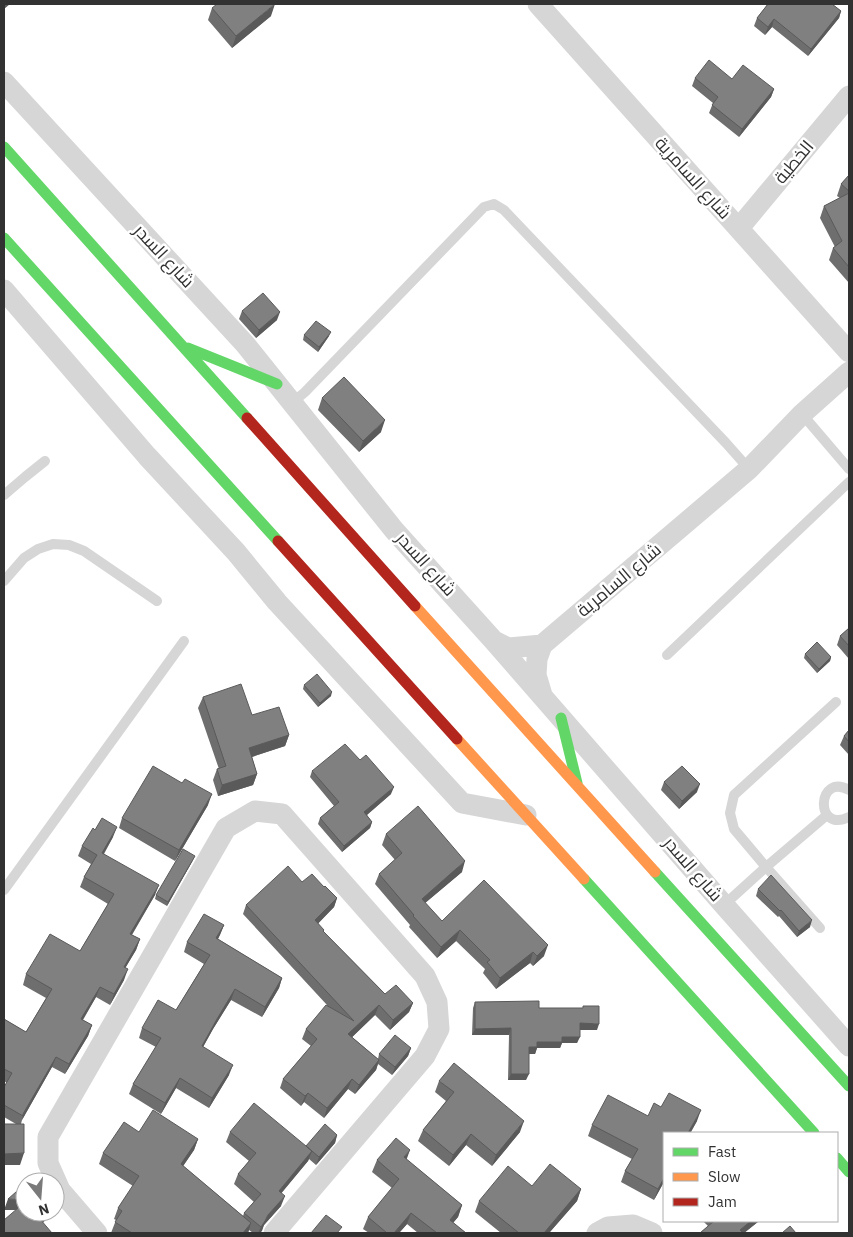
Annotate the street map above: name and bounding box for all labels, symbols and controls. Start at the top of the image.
street label: شارع السامرية [650,132,736,224]
street label: الخطية [769,135,818,188]
street label: شارع السدر [128,218,200,293]
street label: شارع السدر [390,526,461,601]
street label: شارع السامرية [572,538,666,622]
street label: شارع السدر [657,831,728,907]
legend [663,1132,838,1222]
text: Fast [708,1142,736,1161]
text: Slow [708,1167,741,1186]
north arrow [15,1172,65,1222]
text: Jam [708,1192,737,1211]
text: N [36,1199,51,1220]

